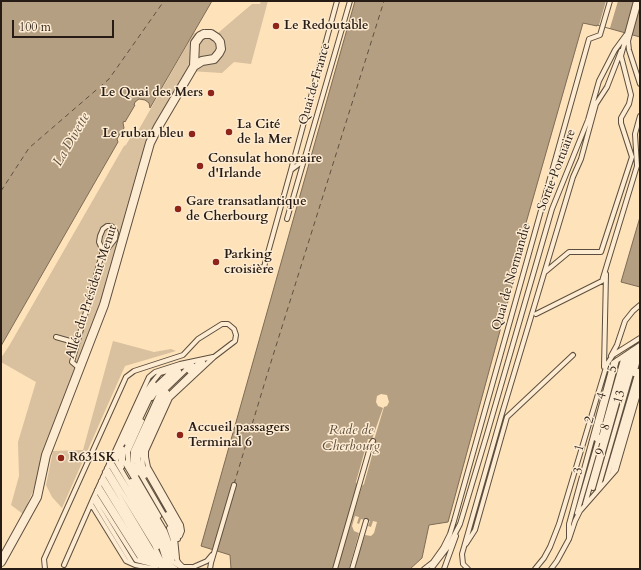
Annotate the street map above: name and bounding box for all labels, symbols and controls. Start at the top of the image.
scale bar [14,12,116,38]
place label: Le Redoutable [284,18,368,34]
text: 100 m [19,19,51,35]
marker: Le Redoutable [271,21,281,31]
street label: Quai de France [296,41,334,127]
place label: Le Quai des Mers [101,85,203,101]
marker: Le Quai des Mers [206,88,216,98]
water label: La Divette [50,110,94,170]
place label: La Cité de la Mer [237,117,292,148]
place label: Le ruban bleu [102,126,184,142]
marker: La Cité de la Mer [224,127,234,137]
street label: Sortie Portuaire [534,127,580,213]
marker: Le ruban bleu [187,129,197,139]
place label: Consulat honoraire d'Irlande [208,151,322,182]
marker: Consulat honoraire d'Irlande [195,161,205,171]
place label: Gare transatlantique de Cherbourg [186,194,307,225]
marker: Gare transatlantique de Cherbourg [173,204,183,214]
street label: Quai de Normandie [489,222,535,332]
street label: Allée du Président Menut [63,223,121,361]
place label: Parking croisière [224,247,274,278]
marker: Parking croisière [211,257,221,267]
street label: 5 [605,364,621,374]
street label: 13 [611,388,629,406]
street label: 4 [594,391,610,401]
street label: 2 [582,415,598,425]
place label: Accueil passagers Terminal 6 [188,420,289,451]
street label: 8 [598,422,614,432]
water label: Rade de Cherbourg [322,423,380,456]
marker: Accueil passagers Terminal 6 [175,430,185,440]
street label: 1 [572,443,588,453]
street label: 9 [593,447,609,457]
place label: R631SK [69,450,116,466]
marker: R631SK [56,453,66,463]
street label: 3 [571,466,587,476]

